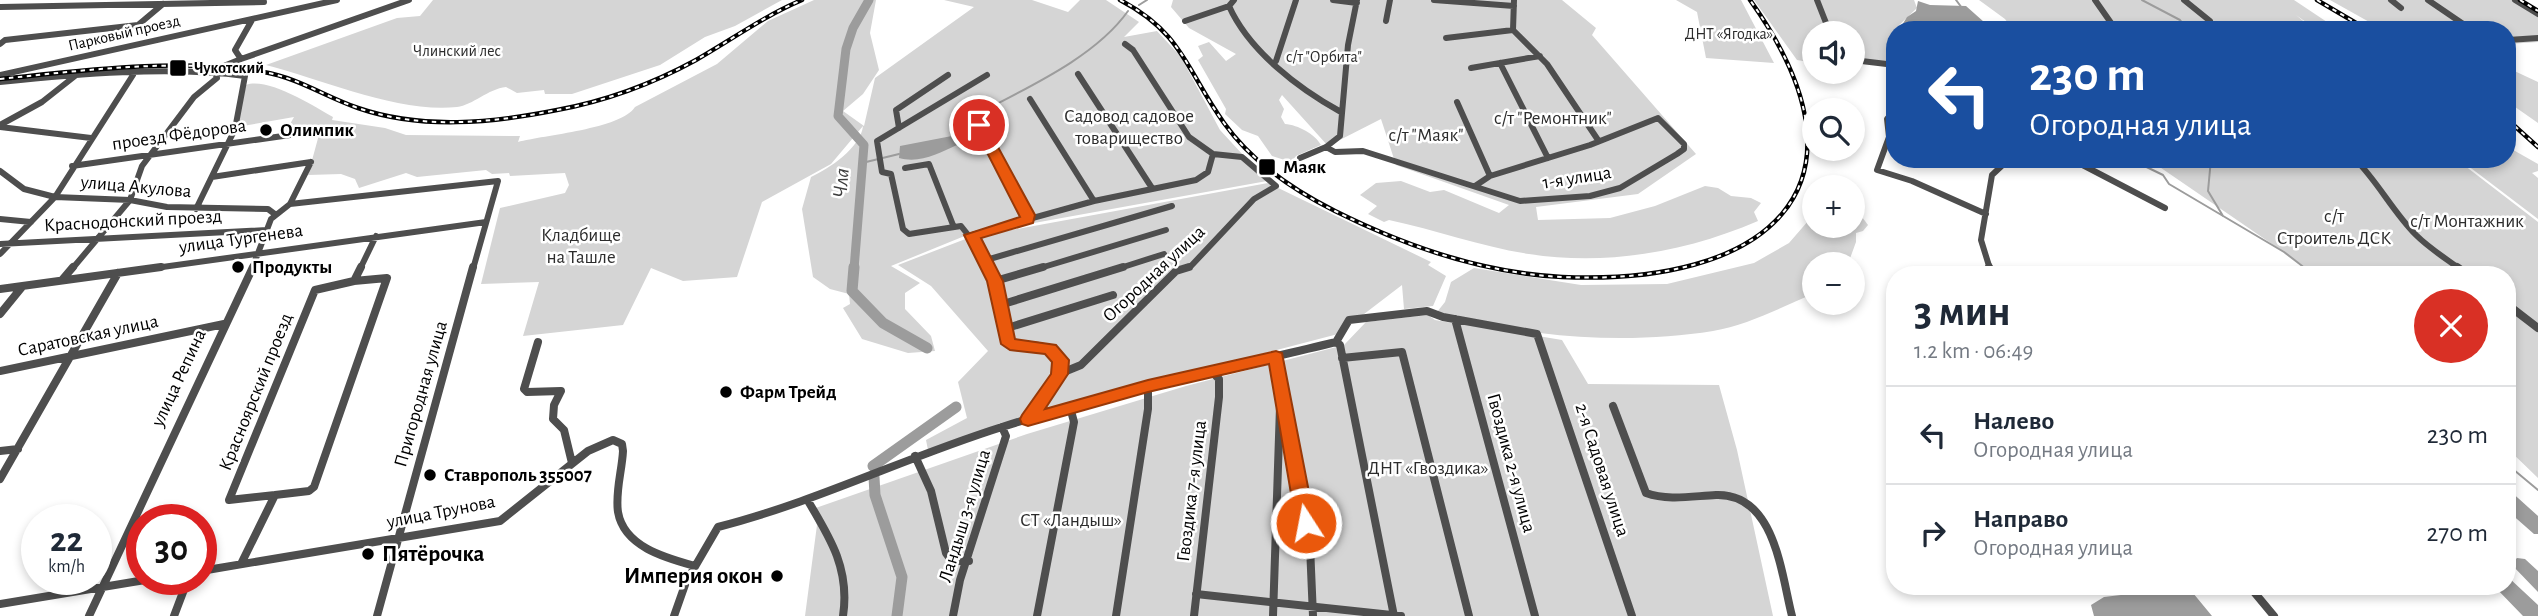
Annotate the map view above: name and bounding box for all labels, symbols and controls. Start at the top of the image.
street label: Парковый проезд [66,12,182,54]
map controls [1802,21,1865,315]
button: sound [1802,21,1865,84]
park label: ДНТ «Ягодка» [1685,26,1773,42]
park label: Члинский лес [413,43,501,59]
park label: с/т "Орбита" [1286,49,1362,65]
icon: left [1914,49,2005,140]
text: 230 m [2029,51,2146,100]
marker: Чукотский [168,58,188,78]
place label: Чукотский [194,60,264,77]
pin [949,95,1009,155]
button: search [1802,98,1865,161]
icon: arrive [960,106,998,144]
park label: Садовод садовое товарищество [1064,107,1194,148]
park label: с/т "Ремонтник" [1494,109,1612,128]
text: Огородная улица [2029,109,2252,141]
street label: проезд Фёдорова [111,116,248,154]
place label: Олимпик [280,121,355,140]
marker: Олимпик [258,122,274,138]
park label: с/т "Маяк" [1389,126,1464,145]
marker: Маяк [1257,157,1277,177]
place label: Маяк [1283,158,1326,177]
street label: 1-я улица [1541,163,1613,193]
water label: Чла [829,167,853,199]
street label: улица Акулова [79,173,193,201]
button: + [1802,175,1865,238]
street label: Краснодонский проезд [43,207,223,235]
park label: с/т Строитель ДСК [2277,207,2391,248]
park label: с/т Монтажник [2410,212,2524,231]
street label: улица Тургенева [177,221,304,257]
street label: Огородная улица [1099,222,1209,326]
park label: Кладбище на Ташле [541,226,621,267]
button: − [1802,252,1865,315]
place label: Продукты [252,258,332,277]
marker: Продукты [230,259,246,275]
button: close [2414,289,2488,363]
text: 3 мин [1914,291,2011,333]
street label: Красноярский проезд [216,311,296,473]
street label: Саратовская улица [16,312,160,360]
street label: Пригородная улица [391,318,451,469]
street label: улица Репина [148,326,210,430]
text: 1.2 km · 06:49 [1914,340,2033,363]
place label: Фарм Трейд [740,383,836,402]
marker: Фарм Трейд [718,384,734,400]
street label: Гвоздика 2-я улица [1483,391,1539,535]
street label: 2-я Садовая улица [1572,401,1633,539]
text: Налево [1973,408,2054,434]
icon: left [1914,416,1952,454]
street label: Гвоздика 7-я улица [1174,419,1210,563]
text: 230 m [2427,422,2488,448]
text: Огородная улица [1973,439,2133,462]
street label: Ландыш 3-я улица [936,447,994,585]
park label: ДНТ «Гвоздика» [1367,459,1489,478]
place label: Ставрополь 355007 [444,466,592,485]
marker: Ставрополь 355007 [422,467,438,483]
position arrow [1269,486,1343,560]
street label: улица Трунова [384,492,497,532]
speed limit sign: 30 [126,504,217,595]
text: Направо [1973,506,2068,532]
park label: СТ «Ландыш» [1020,511,1122,530]
icon: right [1914,514,1952,552]
text: 270 m [2427,520,2488,546]
text: 22 [50,523,83,558]
text: Огородная улица [1973,537,2133,560]
place label: Пятёрочка [382,543,485,566]
marker: Пятёрочка [360,546,376,562]
text: km/h [48,558,85,576]
place label: Империя окон [624,565,763,588]
marker: Империя окон [769,568,785,584]

